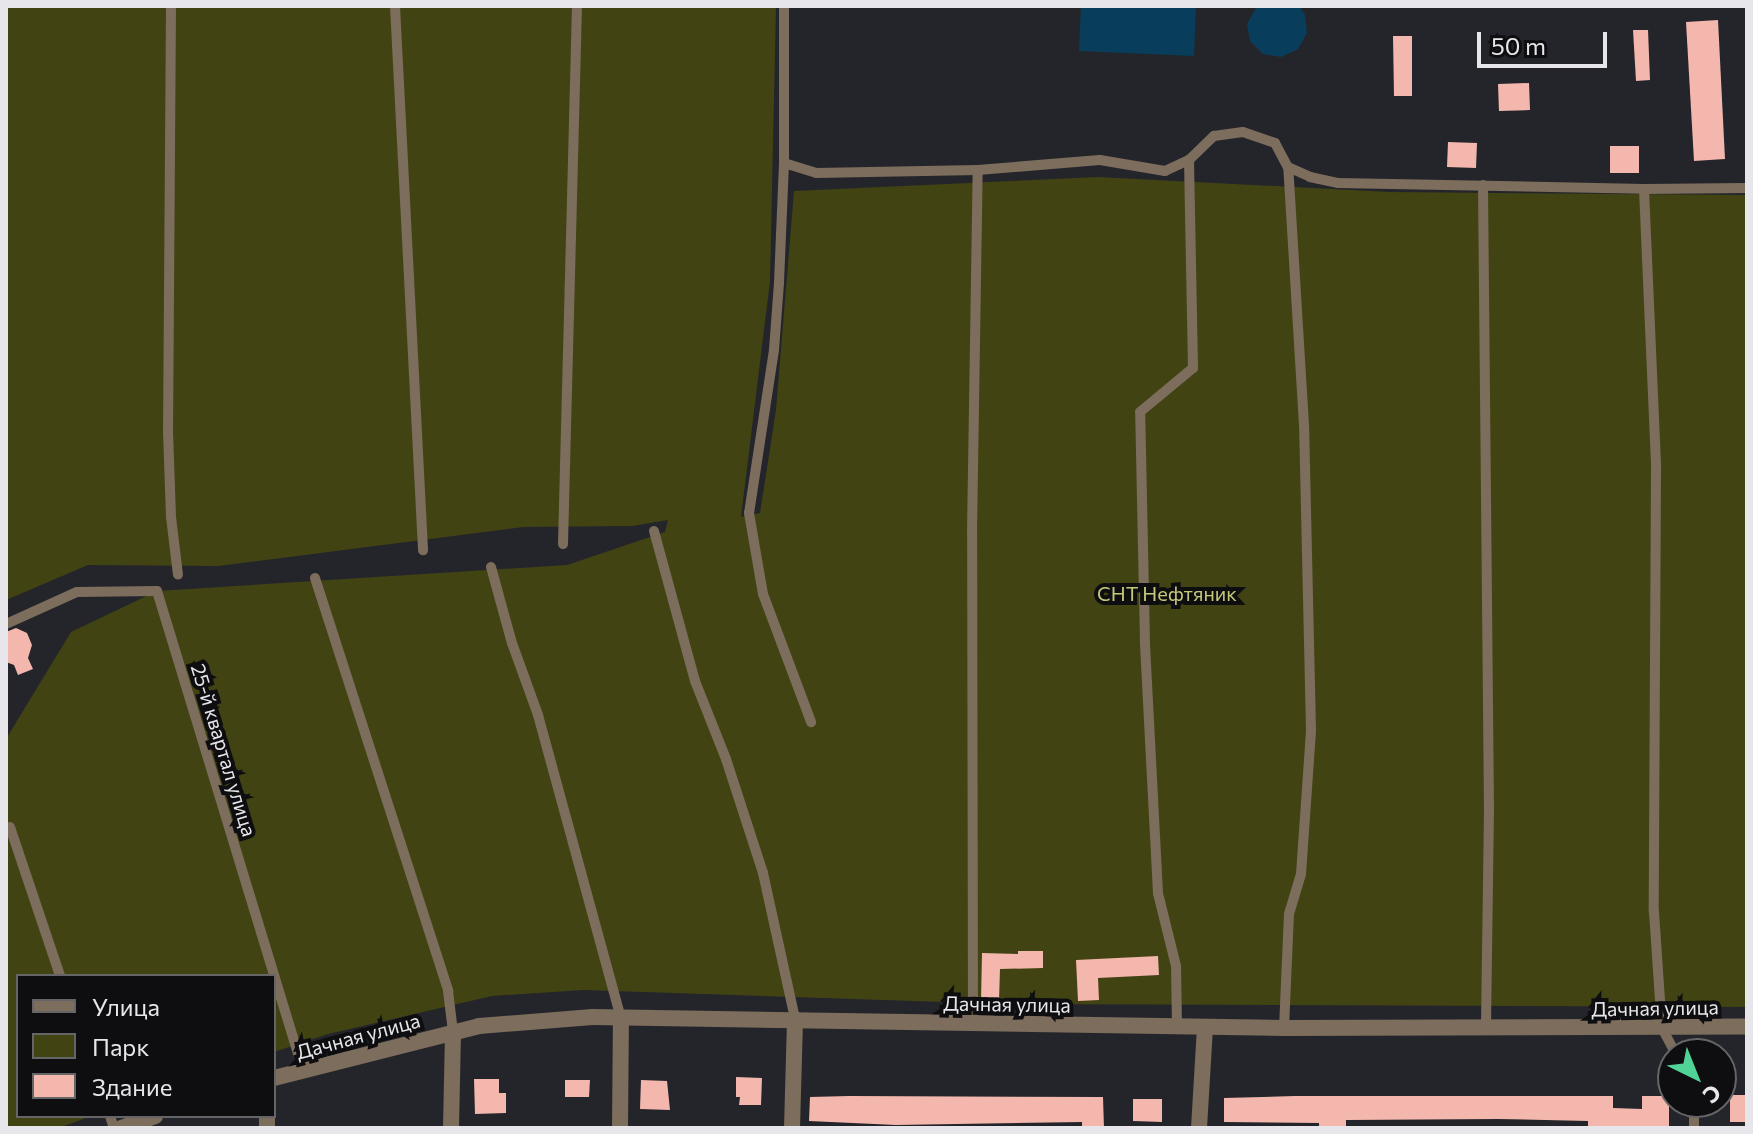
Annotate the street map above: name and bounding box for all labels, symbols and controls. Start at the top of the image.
scale bar [1481,16,1611,66]
text: 50 m [1491,31,1546,60]
park label: СНТ Нефтяник [1097,581,1237,605]
street label: 25-й квартал улица [186,661,262,839]
legend [16,974,276,1118]
street label: Дачная улица [943,991,1071,1017]
text: Улица [92,992,160,1021]
street label: Дачная улица [1591,995,1719,1021]
street label: Дачная улица [293,1008,423,1064]
text: Парк [92,1032,149,1061]
north arrow [1657,1038,1737,1118]
text: Здание [92,1072,172,1101]
text: С [1698,1079,1727,1109]

